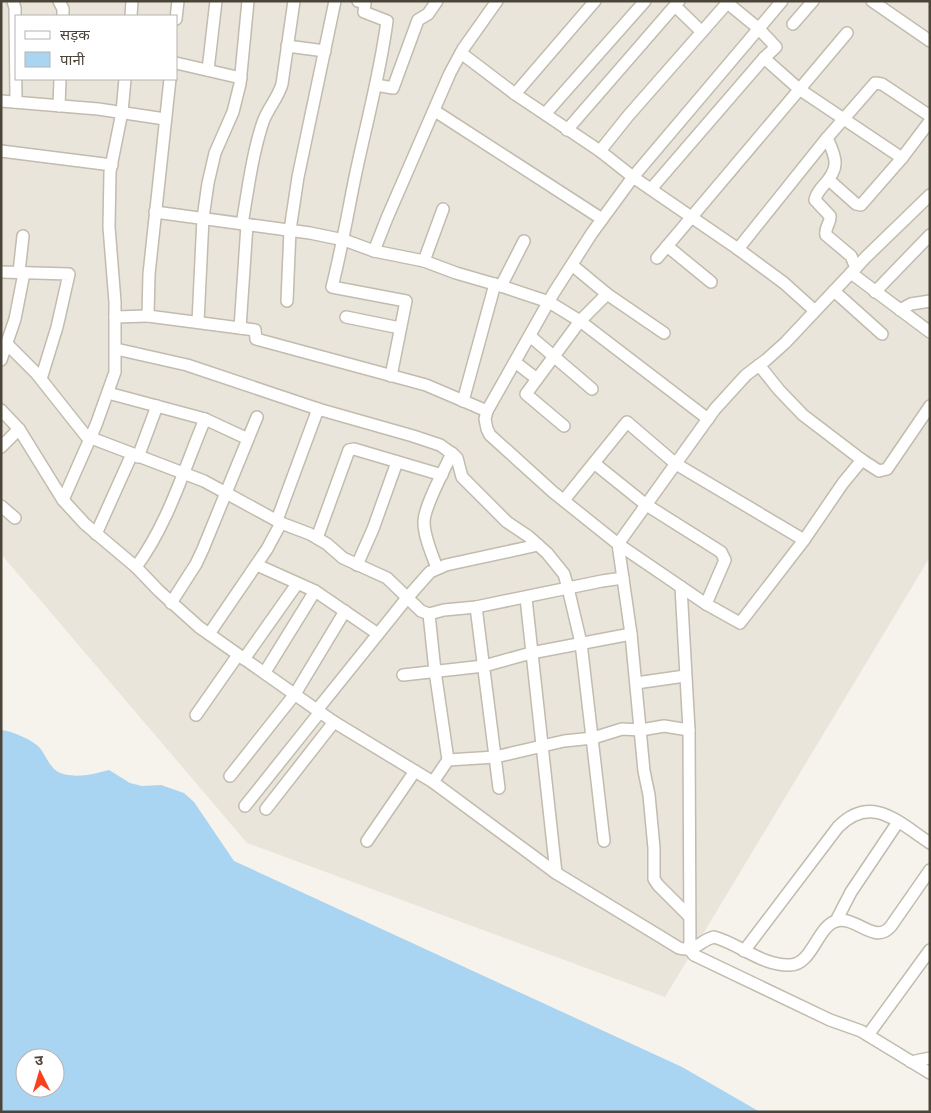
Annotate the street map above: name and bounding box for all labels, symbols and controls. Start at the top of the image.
legend [15,15,178,80]
text: सड़क [60,25,90,43]
text: पानी [60,50,86,68]
north arrow [15,1048,65,1098]
text: उ [34,1051,44,1068]

